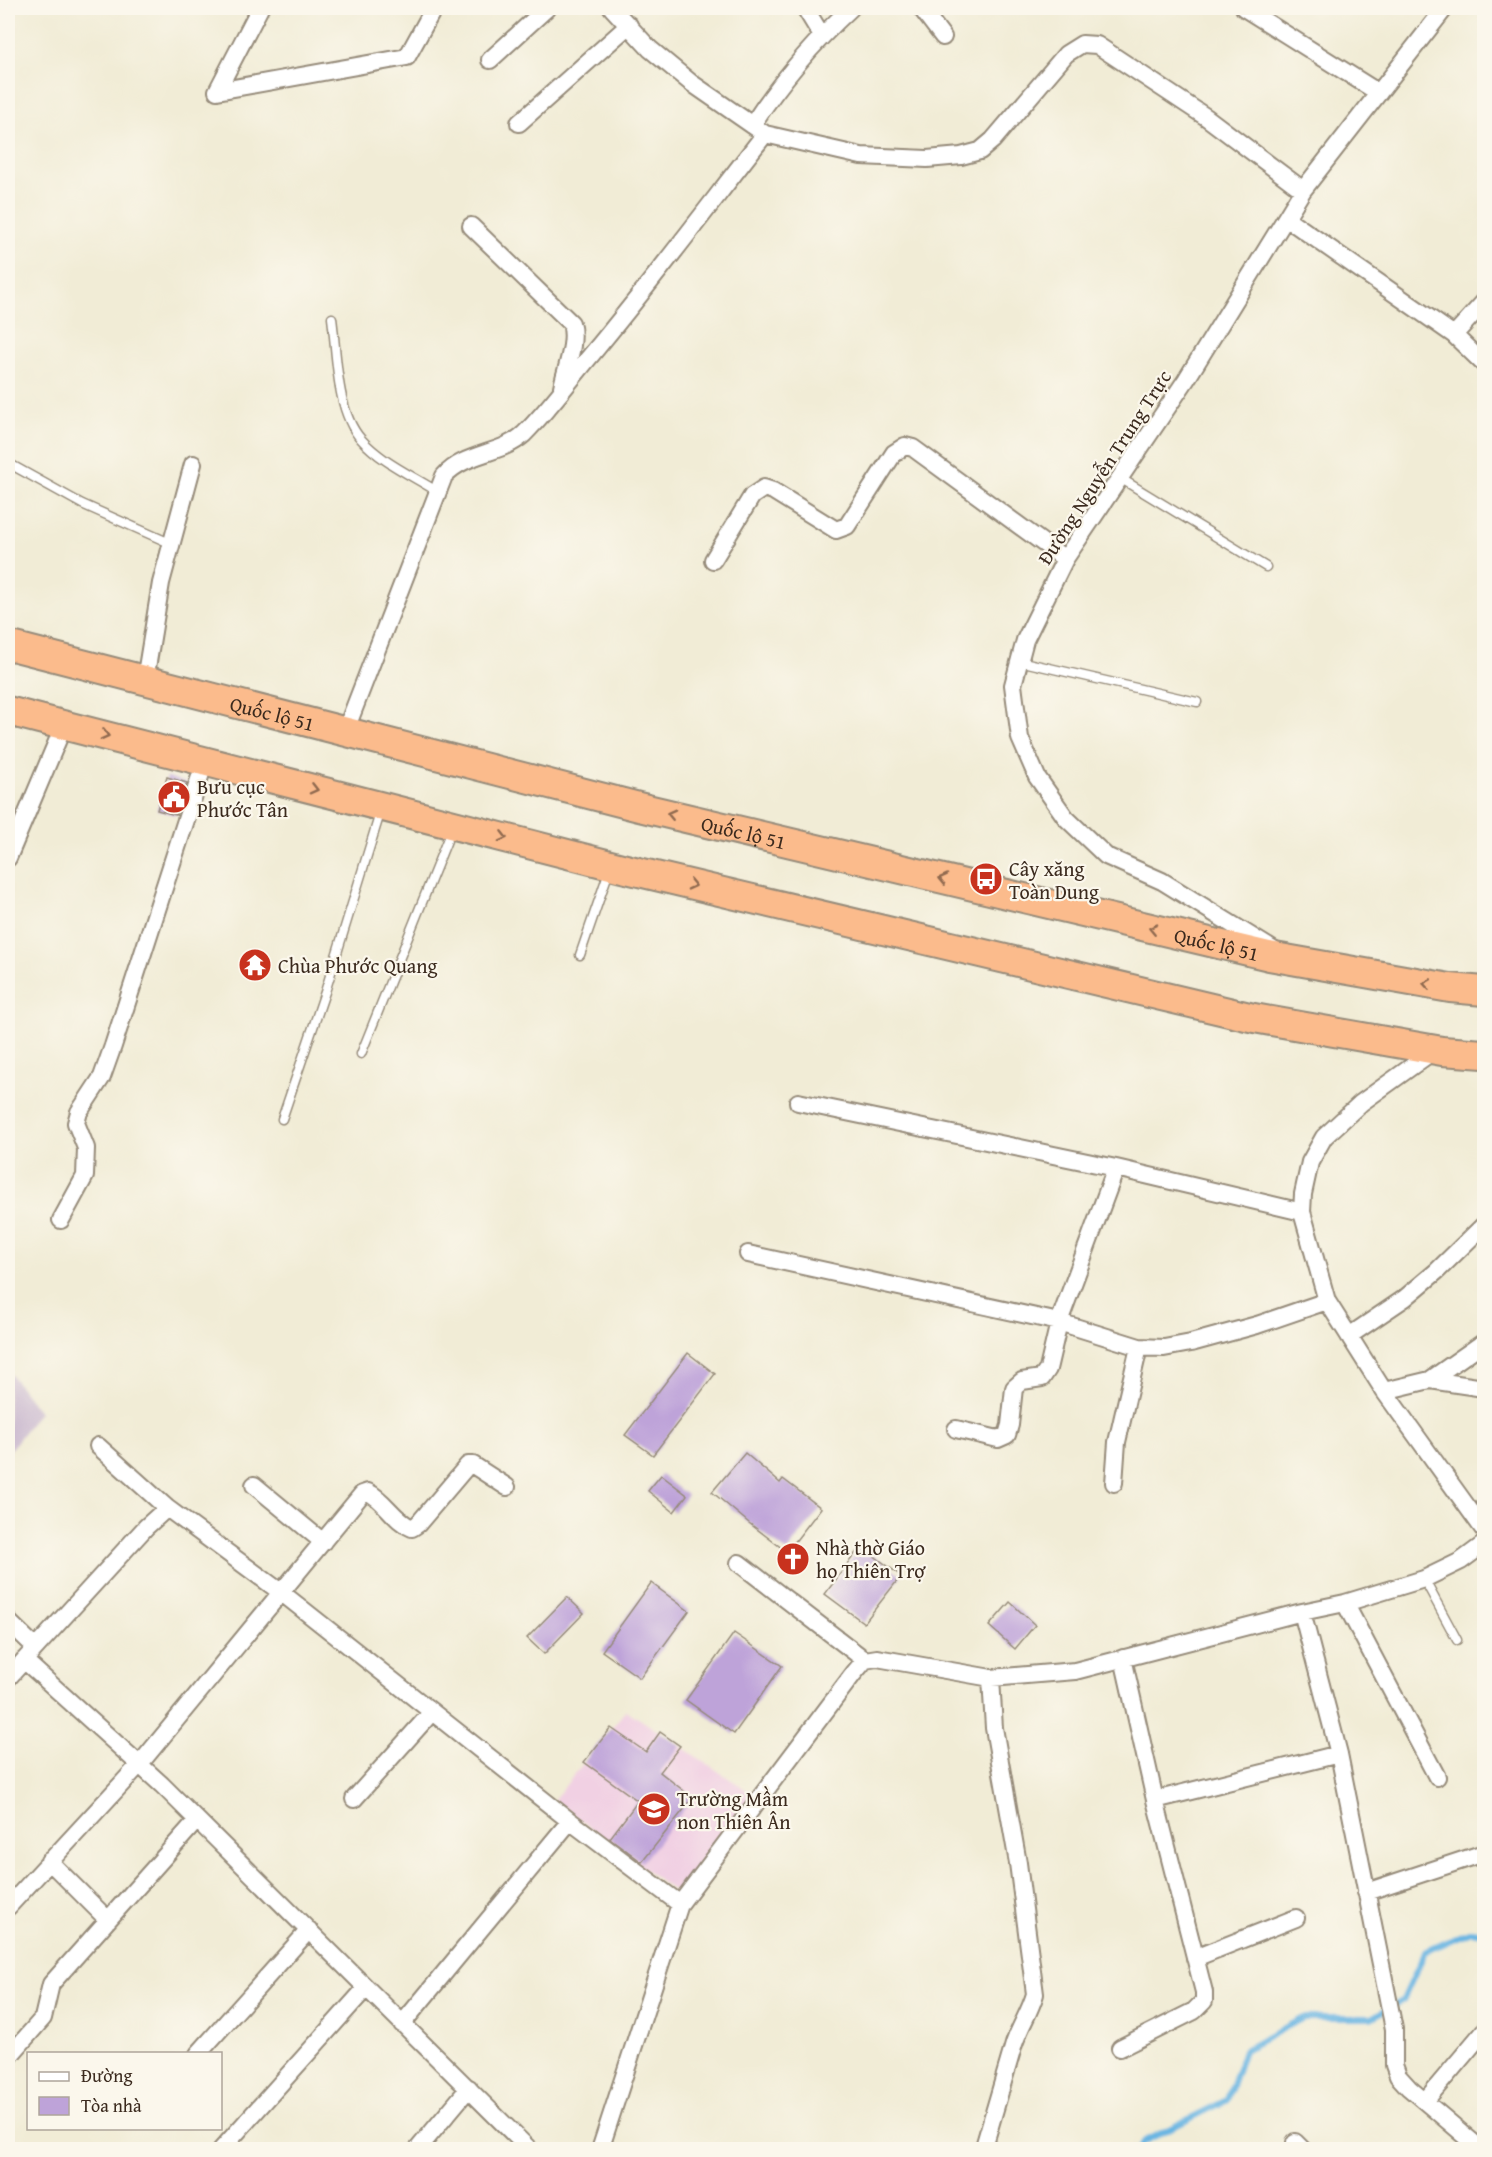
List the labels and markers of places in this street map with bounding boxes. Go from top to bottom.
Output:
place label: Bưu cục Phước Tân [197,772,288,824]
public building icon: Bưu cục Phước Tân [156,779,192,815]
place label: Cây xăng Toàn Dung [1009,854,1099,906]
bus stop icon: Cây xăng Toàn Dung [968,861,1004,897]
temple icon: Chùa Phước Quang [237,947,273,983]
place label: Chùa Phước Quang [278,951,437,980]
place label: Nhà thờ Giáo họ Thiên Trợ [816,1533,926,1585]
church icon: Nhà thờ Giáo họ Thiên Trợ [775,1541,811,1577]
place label: Trường Mầm non Thiên Ân [677,1784,791,1836]
school or university icon: Trường Mầm non Thiên Ân [636,1791,672,1827]

